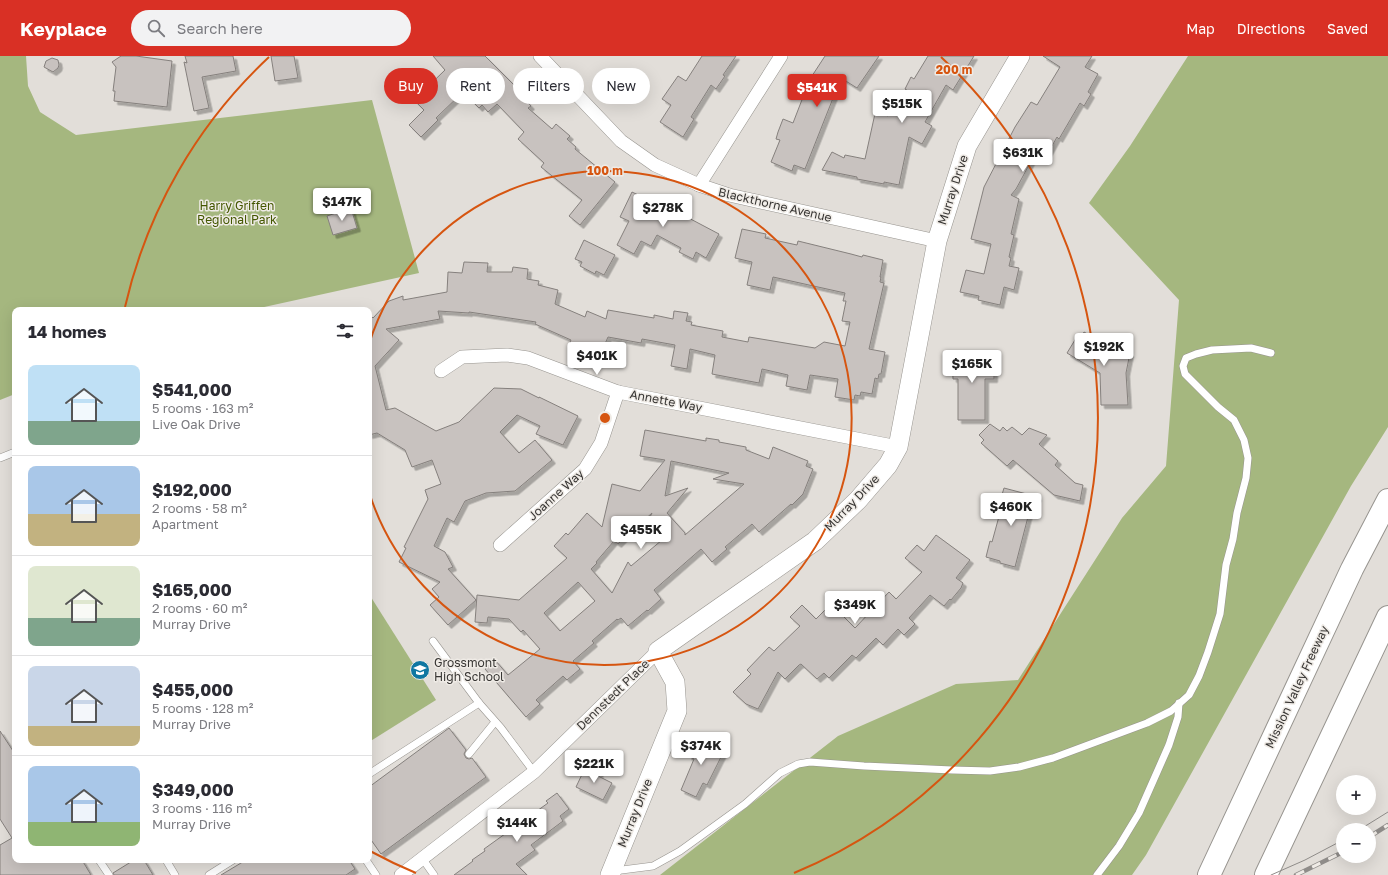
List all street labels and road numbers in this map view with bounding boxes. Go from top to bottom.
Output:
street label: Murray Drive [934,153,971,227]
street label: Blackthorne Avenue [717,184,833,225]
street label: Annette Way [629,386,704,415]
street label: Joanne Way [525,466,587,524]
street label: Murray Drive [821,471,882,534]
street label: Mission Valley Freeway [1262,623,1332,750]
street label: Dennstedt Place [573,656,652,733]
street label: Murray Drive [614,776,655,849]

